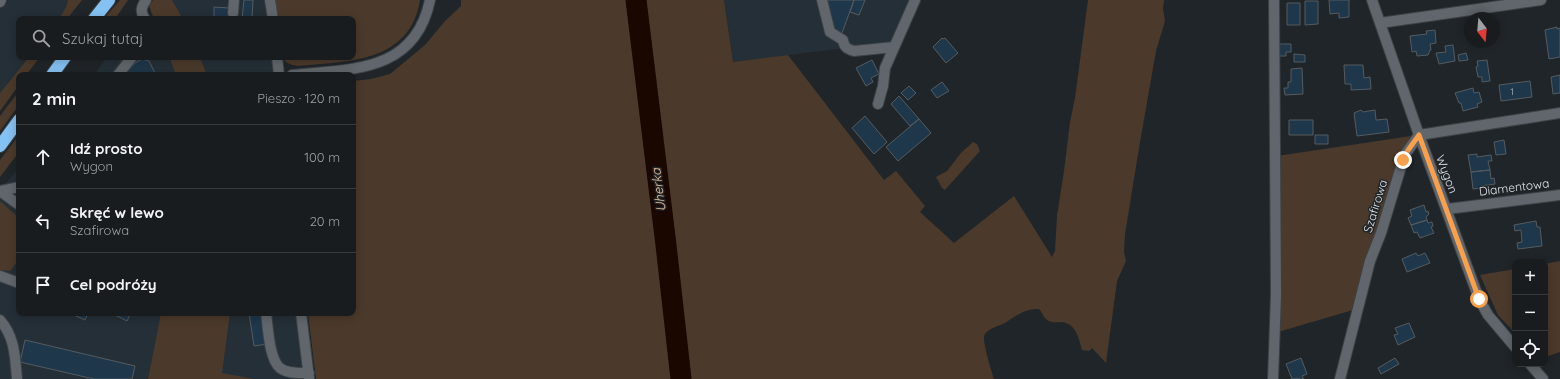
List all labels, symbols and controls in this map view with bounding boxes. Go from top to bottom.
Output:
north arrow [1464,12,1500,48]
search box [16,16,356,60]
icon: search [30,27,52,49]
text: Szukaj tutaj [62,29,143,48]
house number: 1 [1510,85,1514,98]
text: 2 min [32,88,76,109]
text: Pieszo · 120 m [257,90,340,106]
text: Idź prosto [70,139,143,158]
icon: ahead [32,146,54,168]
text: 100 m [304,149,340,165]
route end [1394,151,1412,169]
street label: Wygon [1433,153,1461,195]
text: Wygon [70,158,113,174]
water label: Uherka [647,166,669,213]
street label: Diamentowa [1478,175,1550,199]
street label: Szafirowa [1360,178,1390,234]
text: Skręć w lewo [70,203,164,222]
icon: left [32,210,54,232]
text: 20 m [310,213,340,229]
text: Szafirowa [70,222,129,238]
map controls [1512,259,1548,367]
button: + [1512,259,1548,295]
icon: arrive [32,274,54,296]
text: Cel podróży [70,275,157,294]
route start [1470,290,1488,308]
button: − [1512,295,1548,331]
button: locate [1512,331,1548,367]

